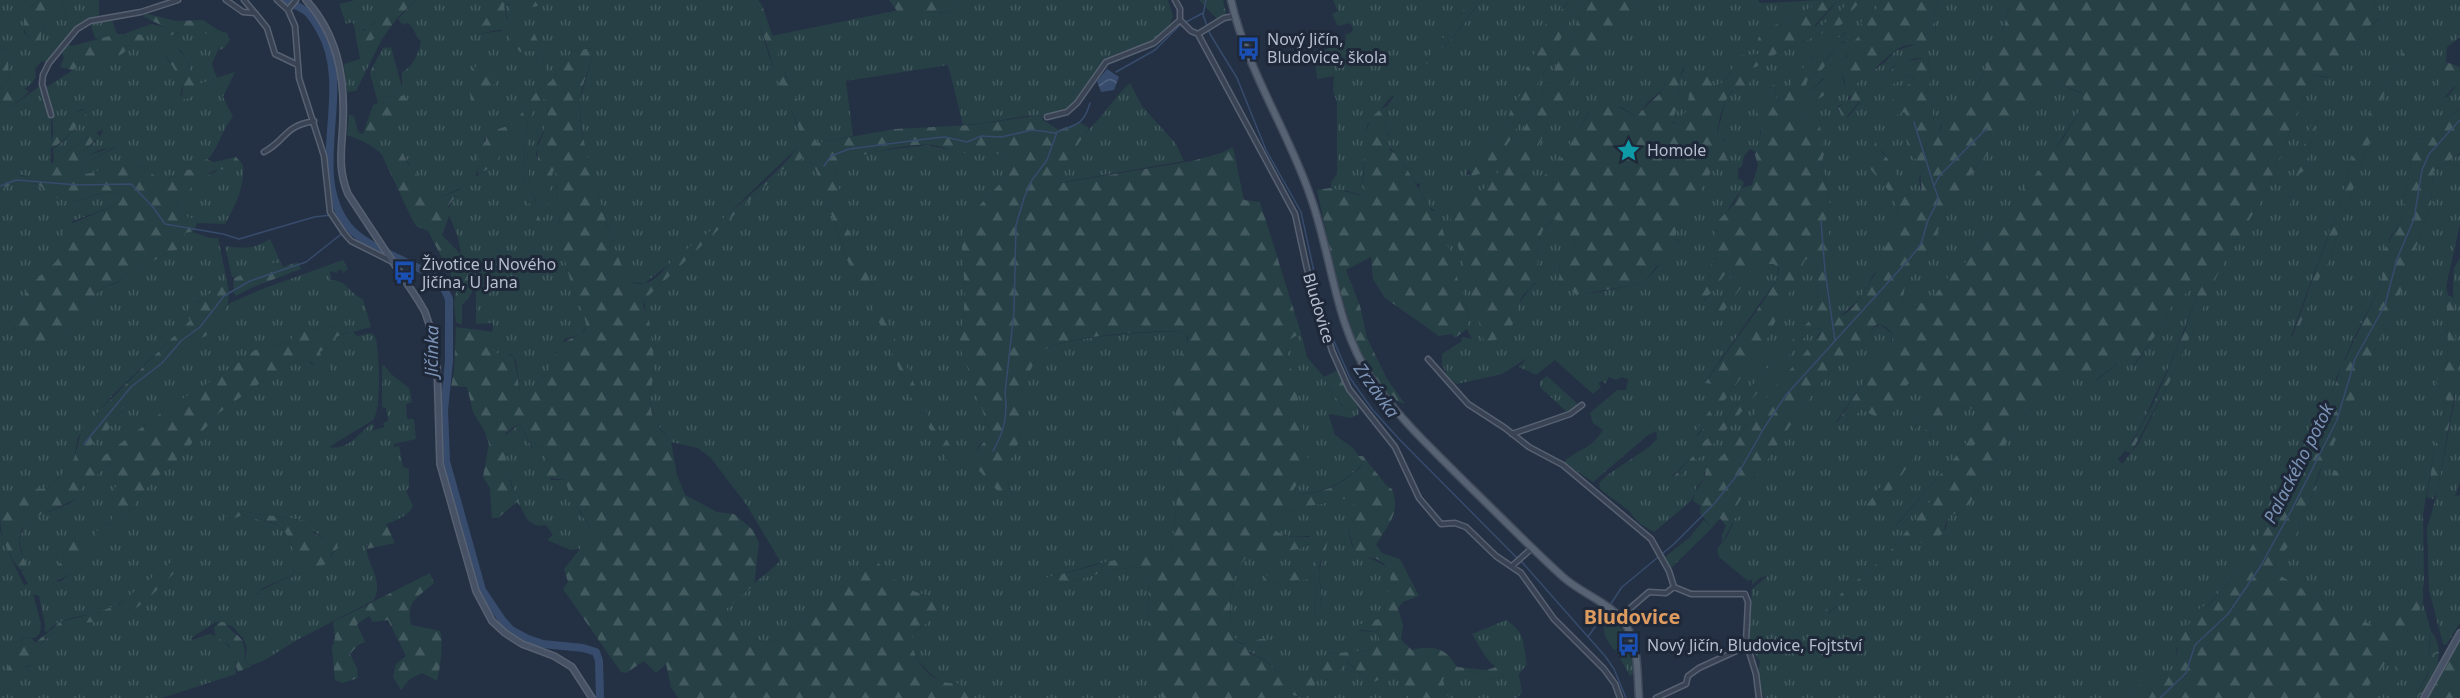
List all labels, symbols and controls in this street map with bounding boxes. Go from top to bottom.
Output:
place label: Nový Jičín, Bludovice, škola [1267,28,1387,68]
bus stop icon: Nový Jičín, Bludovice, škola [1236,35,1262,61]
place icon: Homole [1616,137,1642,163]
place label: Homole [1647,139,1706,161]
place label: Životice u Nového Jičína, U Jana [420,253,556,293]
bus stop icon: Životice u Nového Jičína, U Jana [391,260,417,286]
street label: Bludovice [1298,270,1340,346]
water label: Jičínka [418,325,443,380]
water label: Zrzávka [1348,357,1405,422]
water label: Palackého potok [2257,398,2339,527]
district label: Bludovice [1584,603,1680,630]
bus stop icon: Nový Jičín, Bludovice, Fojtství [1616,632,1642,658]
place label: Nový Jičín, Bludovice, Fojtství [1647,634,1863,656]

